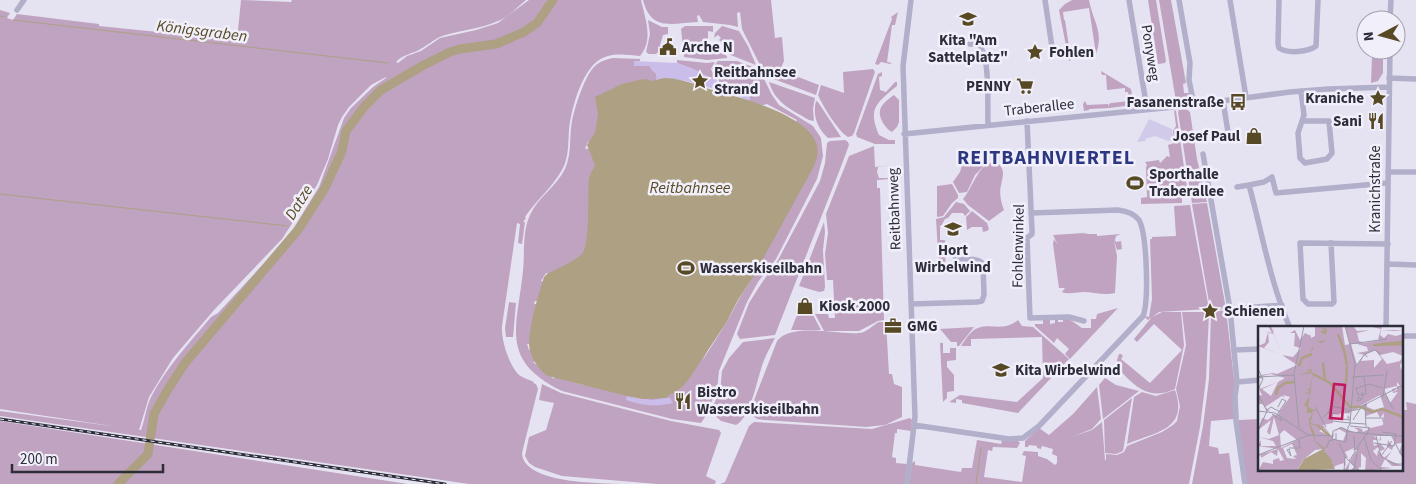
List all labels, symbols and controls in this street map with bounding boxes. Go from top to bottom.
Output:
school or university icon: Kita "Am Sattelplatz" [958,9,978,29]
north arrow [1356,10,1406,60]
water label: Königsgraben [155,15,248,47]
street label: Ponyweg [1136,23,1165,83]
place label: Kita "Am Sattelplatz" [928,30,1008,68]
text: N [1359,31,1379,42]
public building icon: Arche N [658,37,678,57]
place label: Arche N [681,37,733,58]
place icon: Fohlen [1025,42,1045,62]
place label: Fohlen [1049,42,1094,63]
place label: Reitbahnsee Strand [714,62,797,100]
place icon: Reitbahnsee Strand [690,71,710,91]
place label: PENNY [966,76,1011,97]
supermarket icon: PENNY [1015,76,1035,96]
place label: Kraniche [1305,88,1364,109]
place icon: Kraniche [1368,88,1388,108]
place label: Fasanenstraße [1127,92,1224,113]
bus stop icon: Fasanenstraße [1228,92,1248,112]
street label: Traberallee [1003,93,1075,122]
place label: Sani [1333,111,1362,132]
restaurant icon: Sani [1366,111,1386,131]
place label: Josef Paul [1173,126,1241,147]
shop icon: Josef Paul [1244,126,1264,146]
district label: REITBAHNVIERTEL [957,144,1135,172]
street label: Kranichstraße [1365,145,1386,233]
place label: Sporthalle Traberallee [1149,164,1224,202]
street label: Reitbahnweg [883,167,906,250]
sports icon: Sporthalle Traberallee [1125,173,1145,193]
water label: Reitbahnsee [649,177,731,199]
water label: Datze [280,181,318,224]
street label: Fohlenwinkel [1007,204,1030,288]
school or university icon: Hort Wirbelwind [943,219,963,239]
place label: Hort Wirbelwind [915,240,991,278]
sports icon: Wasserskiseilbahn [676,258,696,278]
place label: Wasserskiseilbahn [700,258,822,279]
shop icon: Kiosk 2000 [795,296,815,316]
place label: Kiosk 2000 [819,296,890,317]
place icon: Schienen [1200,301,1220,321]
place label: Schienen [1224,301,1285,322]
office icon: GMG [883,316,903,336]
place label: GMG [907,316,938,337]
inset map [1258,326,1404,472]
school or university icon: Kita Wirbelwind [991,360,1011,380]
place label: Kita Wirbelwind [1015,360,1121,381]
place label: Bistro Wasserskiseilbahn [697,382,819,420]
restaurant icon: Bistro Wasserskiseilbahn [673,391,693,411]
scale bar [12,442,164,474]
text: 200 m [20,449,58,470]

